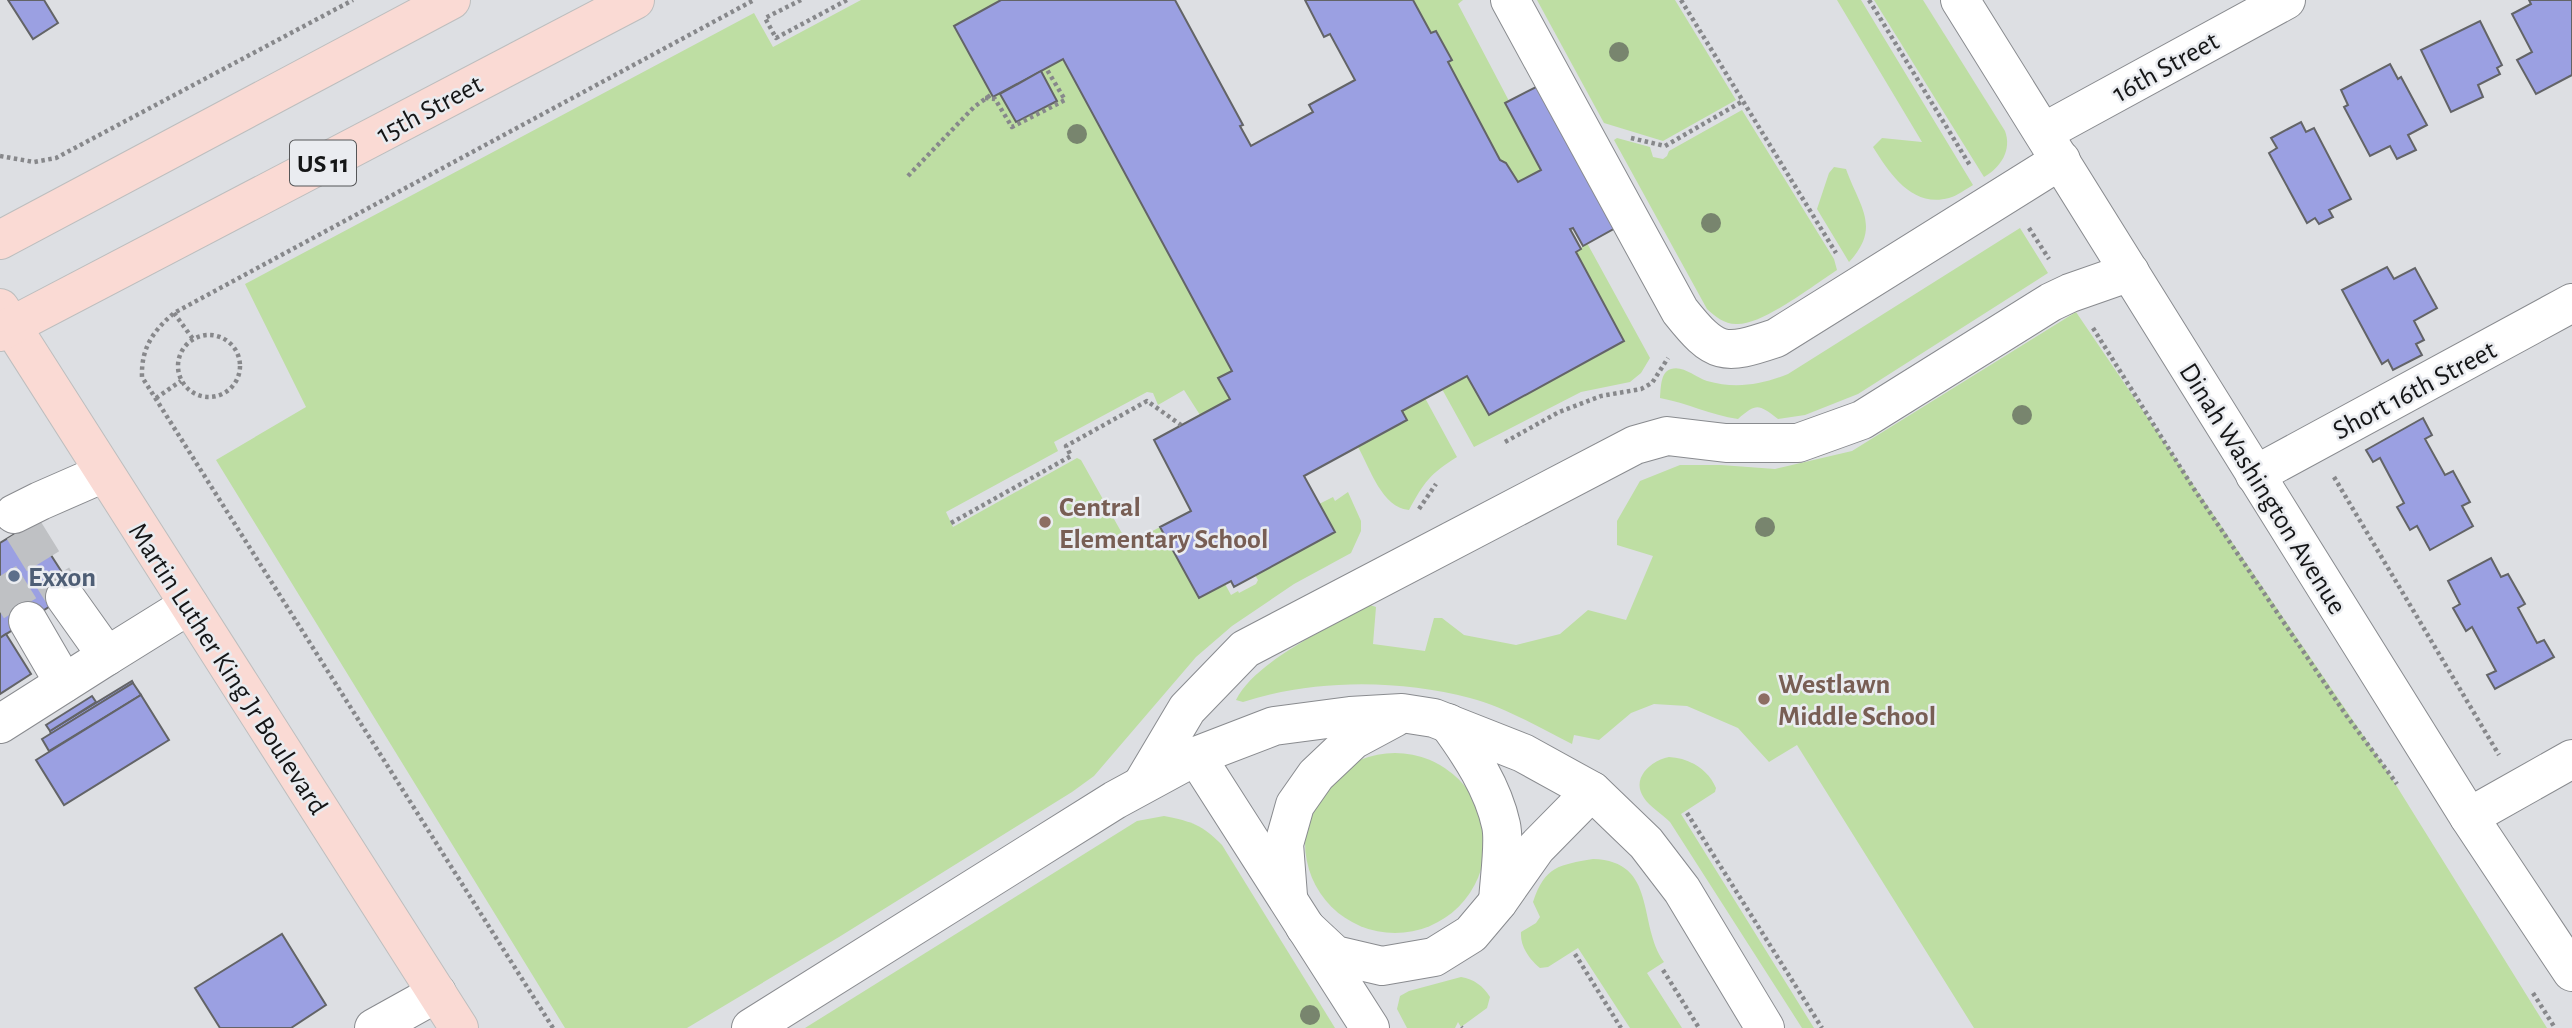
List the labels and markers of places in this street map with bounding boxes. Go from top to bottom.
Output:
place label: Central Elementary School [1059,494,1268,554]
marker: Central Elementary School [1037,514,1053,530]
place label: Exxon [28,564,96,592]
marker: Exxon [6,568,22,584]
place label: Westlawn Middle School [1778,671,1936,731]
marker: Westlawn Middle School [1756,691,1772,707]

